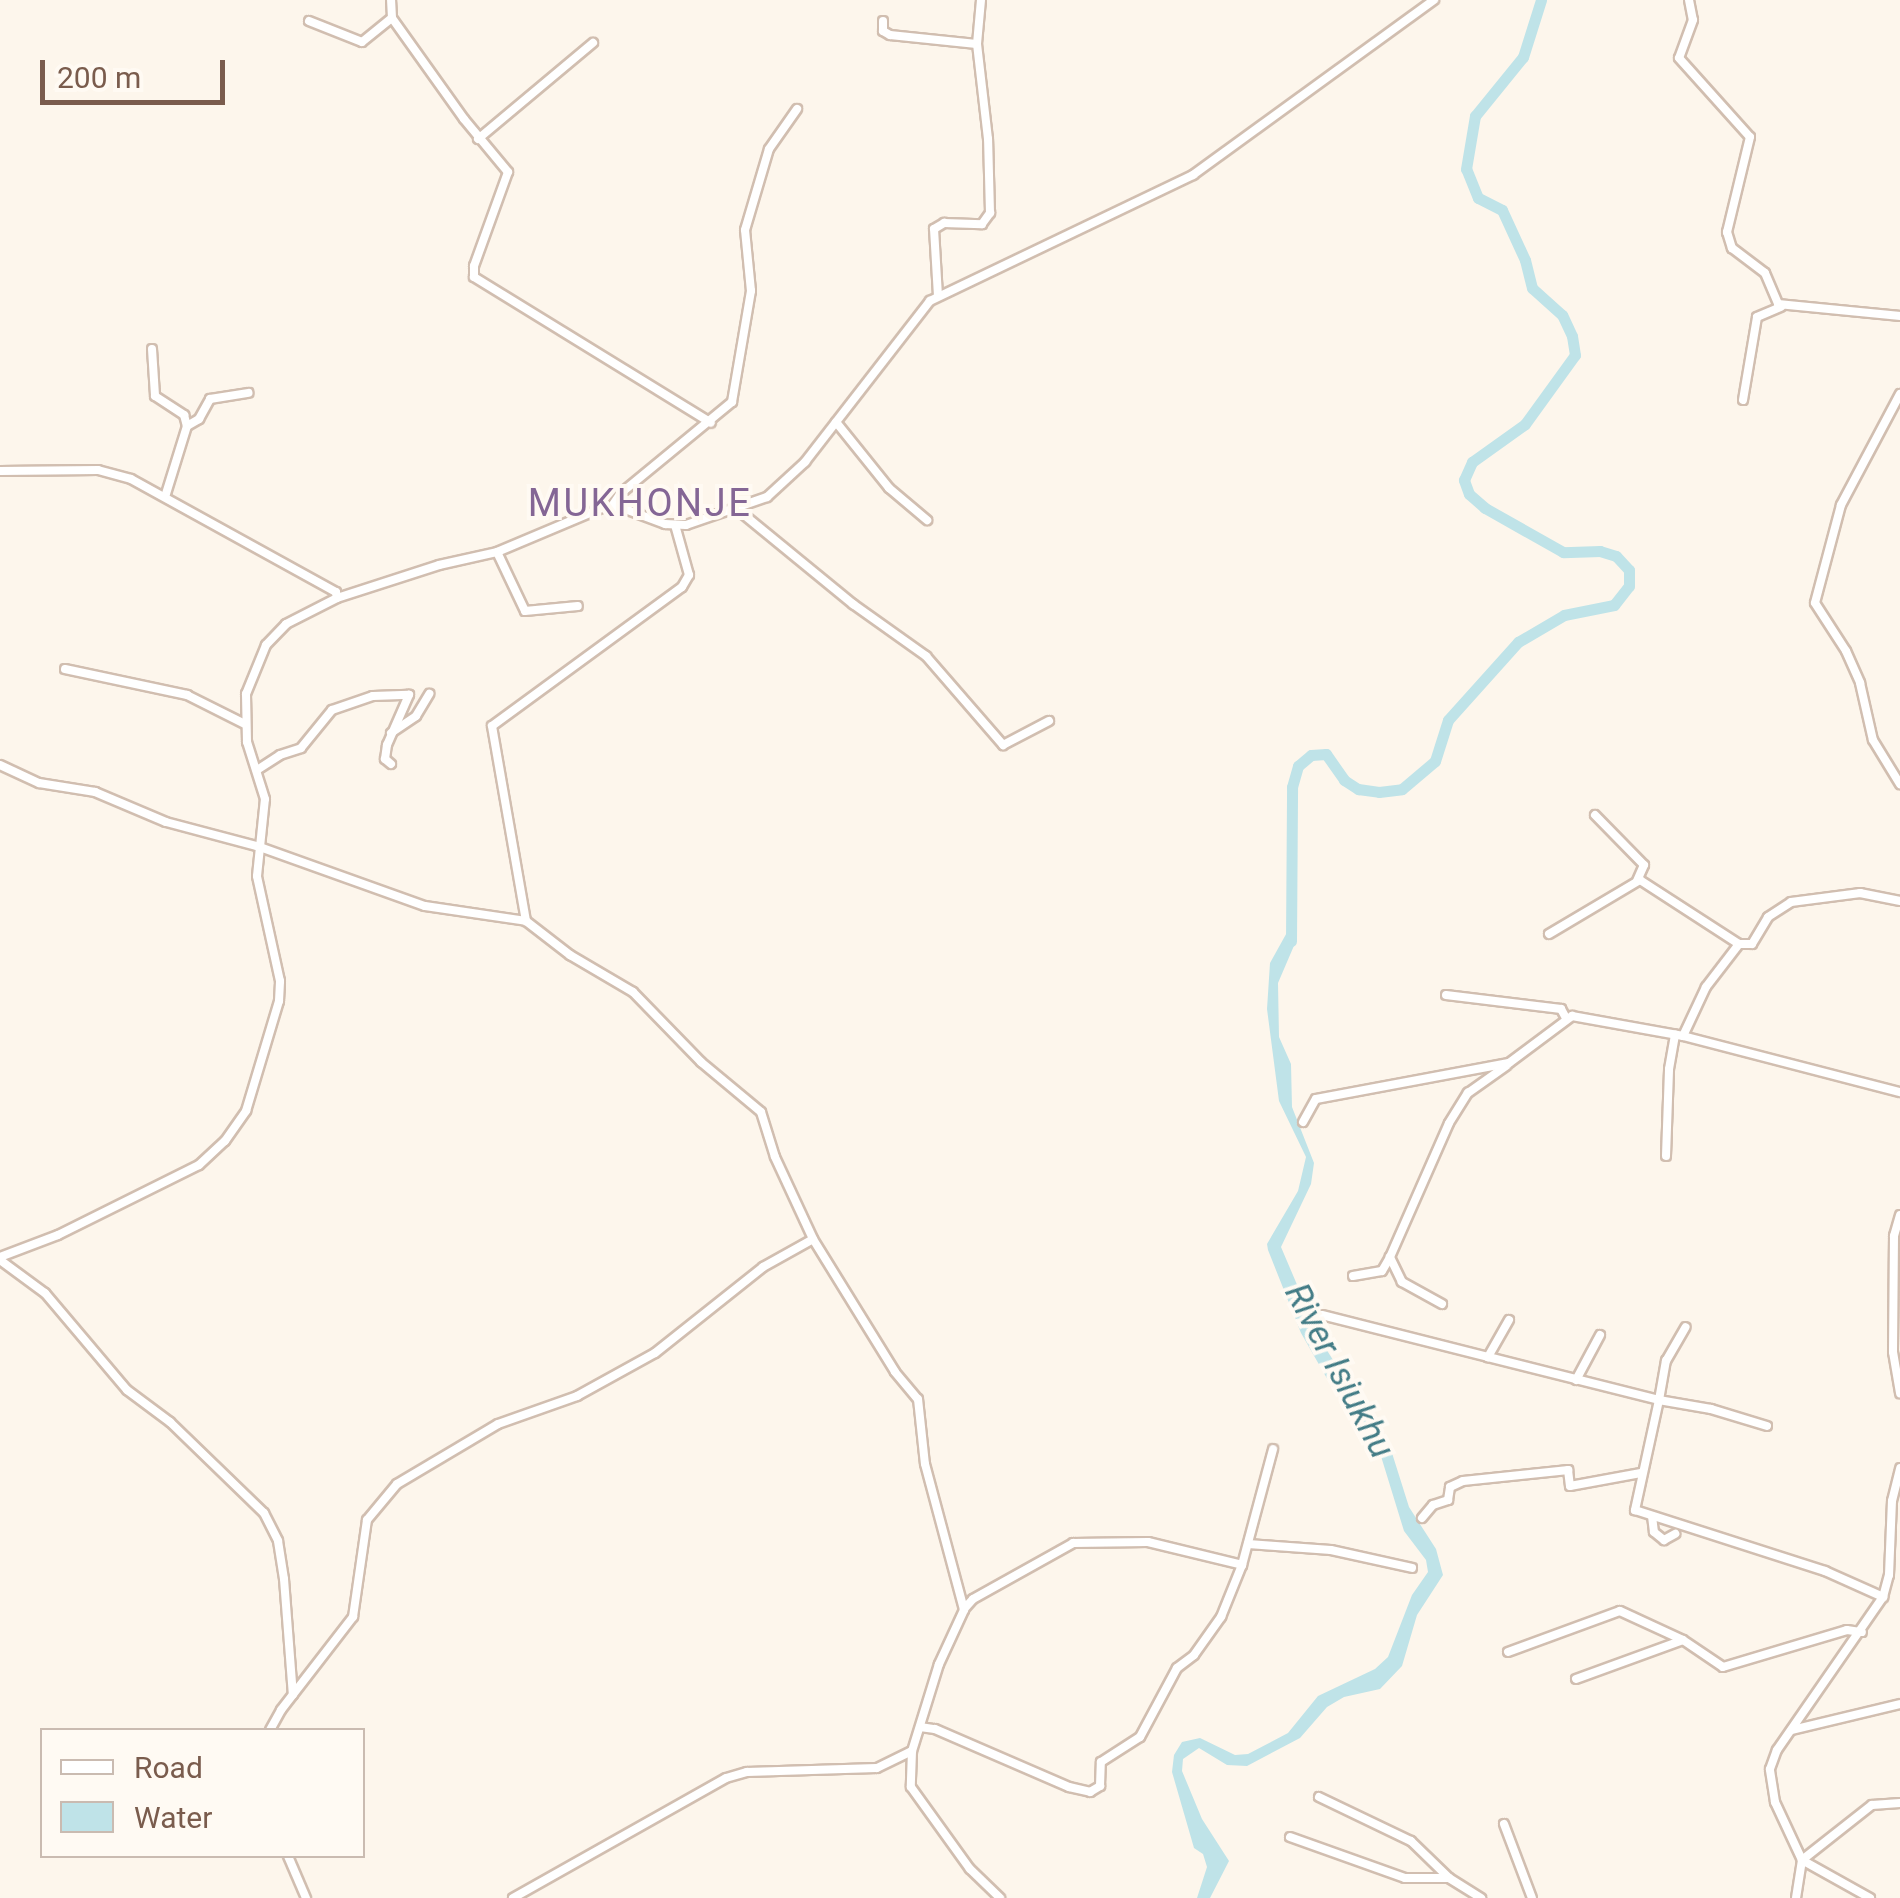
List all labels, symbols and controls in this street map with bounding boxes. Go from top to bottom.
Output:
scale bar [45,40,230,102]
text: 200 m [57,60,141,95]
district label: MUKHONJE [528,481,752,527]
water label: River Isiukhu [1275,1276,1403,1466]
legend [40,1728,365,1858]
text: Road [134,1750,203,1785]
text: Water [134,1800,212,1835]

